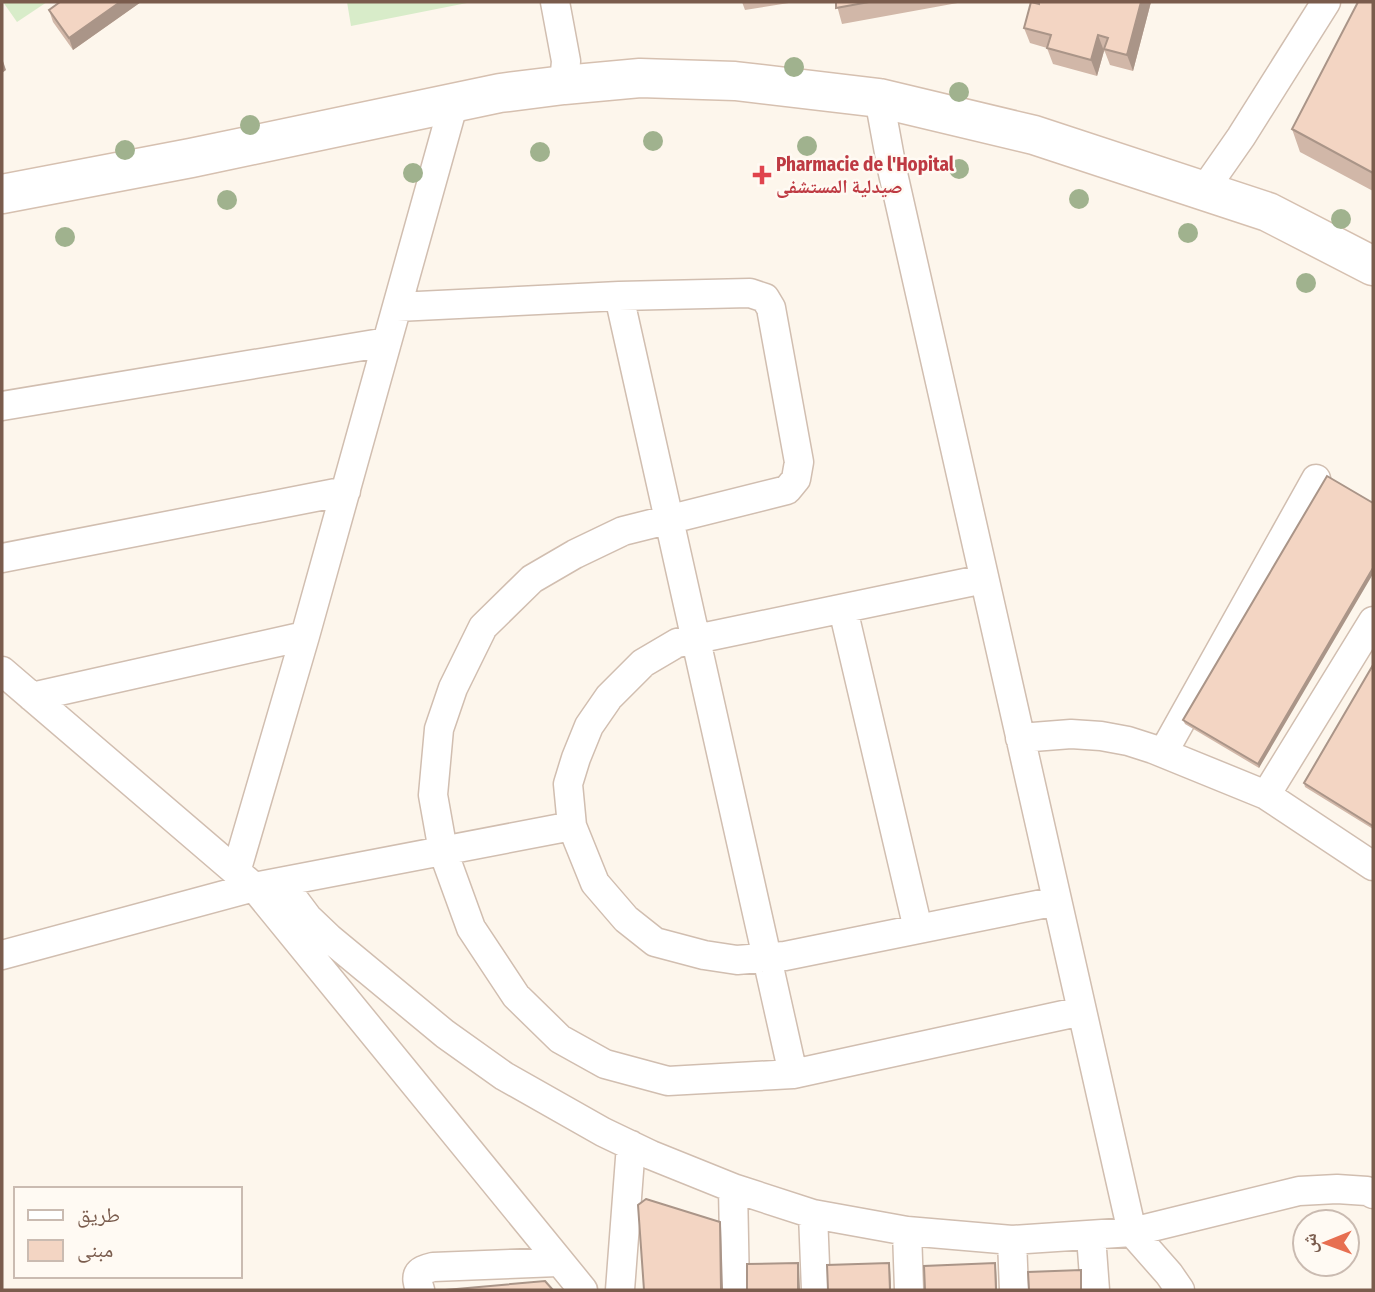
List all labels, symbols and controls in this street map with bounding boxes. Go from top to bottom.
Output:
place label: Pharmacie de l'Hopital صيدلية المستشفى [776,153,955,198]
marker: Pharmacie de l'Hopital صيدلية المستشفى [754,167,770,183]
legend [14,1187,242,1278]
text: طريق [77,1202,120,1228]
north arrow [1291,1208,1361,1278]
text: ش [1298,1233,1321,1254]
text: مبنى [77,1237,113,1263]

